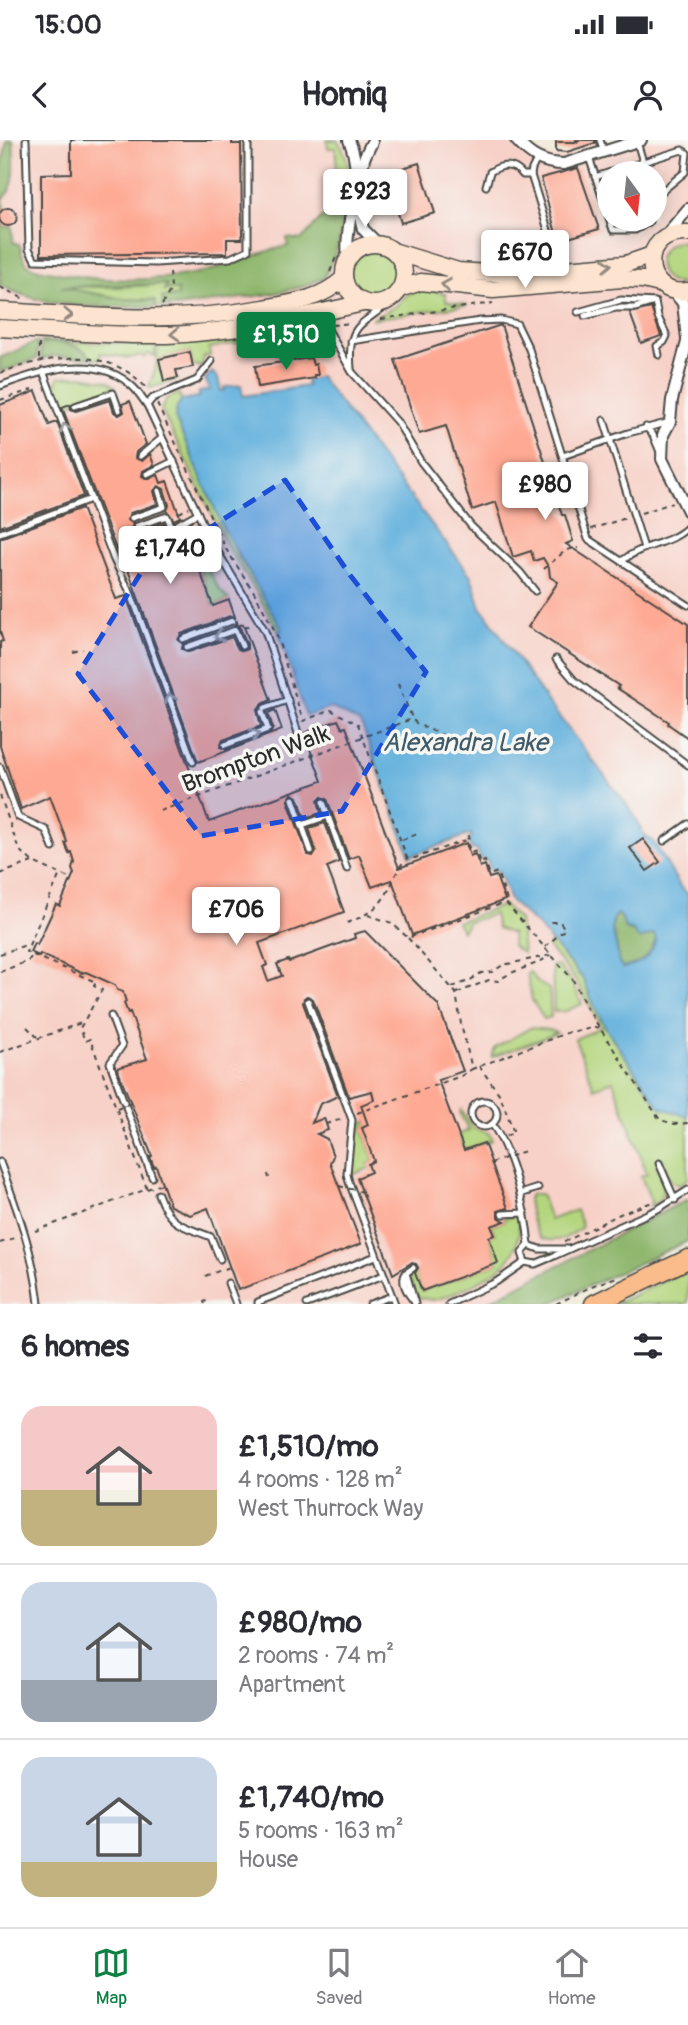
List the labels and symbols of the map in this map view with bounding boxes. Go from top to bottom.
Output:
north arrow [597,161,667,231]
pin: £923 [324,169,406,229]
pin: £670 [484,230,566,290]
one-way arrow [602,257,613,272]
one-way arrow [440,278,452,293]
one-way arrow [63,307,74,322]
pin: £1,510 [229,313,343,372]
one-way arrow [170,326,181,341]
one-way arrow [59,423,73,435]
pin: £980 [504,462,586,522]
pin: £1,740 [113,526,227,586]
one-way arrow [213,628,226,642]
one-way arrow [164,692,178,704]
street label: Brompton Walk [178,719,334,799]
water label: Alexandra Lake [382,727,550,759]
one-way arrow [248,728,260,742]
pin: £706 [195,888,277,947]

